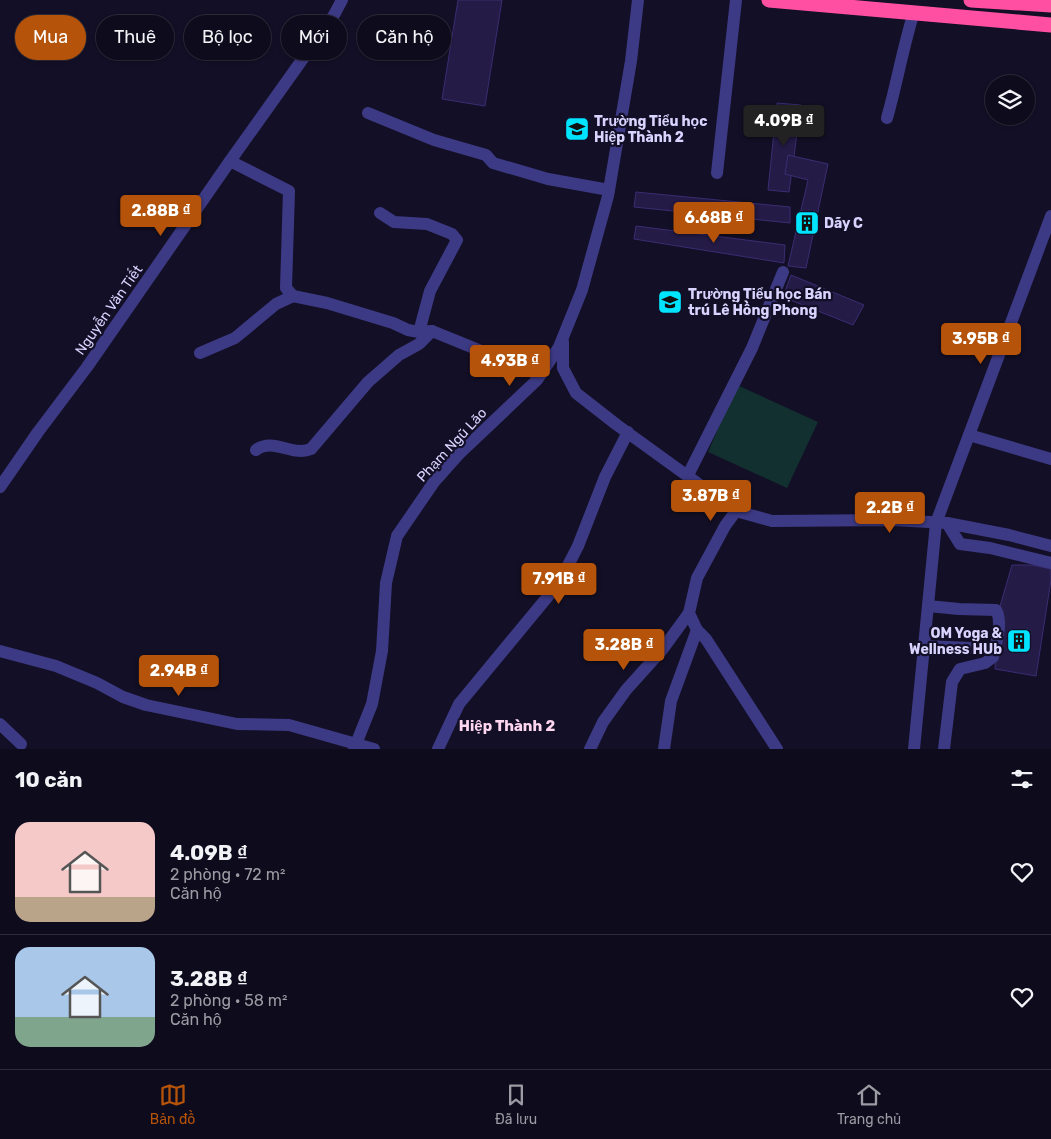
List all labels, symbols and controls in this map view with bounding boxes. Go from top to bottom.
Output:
chip: Mua [15,15,86,60]
chip: Thuê [96,15,174,60]
chip: Bộ lọc [184,15,271,60]
chip: Mới [281,15,347,60]
chip: Căn hộ [357,15,451,60]
map controls [985,75,1035,125]
button: layers [985,75,1035,125]
pin: 4.09B ₫ [738,104,830,147]
text: 4.09B ₫ [754,111,814,130]
place label: Trường Tiểu học Hiệp Thành 2 [594,113,707,146]
school or university icon: Trường Tiểu học Hiệp Thành 2 [564,116,590,142]
pin: 2.88B ₫ [115,194,207,237]
text: 2.88B ₫ [131,201,191,220]
pin: 6.68B ₫ [668,202,760,244]
text: 6.68B ₫ [684,208,744,227]
building icon: Dãy C [794,210,820,236]
place label: Dãy C [824,215,863,232]
street label: Nguyễn Văn Tiết [71,261,147,358]
place label: Trường Tiểu học Bán trú Lê Hồng Phong [688,286,832,319]
school or university icon: Trường Tiểu học Bán trú Lê Hồng Phong [657,289,683,315]
pin: 3.95B ₫ [935,322,1027,365]
text: 3.95B ₫ [952,329,1010,348]
pin: 4.93B ₫ [464,344,556,387]
text: 4.93B ₫ [481,351,539,370]
street label: Phạm Ngũ Lão [413,405,491,485]
pin: 3.87B ₫ [665,480,757,522]
text: 3.87B ₫ [682,486,740,505]
pin: 2.2B ₫ [849,492,931,534]
text: 2.2B ₫ [866,498,914,517]
pin: 7.91B ₫ [513,562,605,605]
text: 7.91B ₫ [532,569,586,588]
place label: OM Yoga & Wellness HUb [909,625,1003,658]
pin: 3.28B ₫ [578,628,670,671]
building icon: OM Yoga & Wellness HUb [1006,628,1032,654]
text: 3.28B ₫ [594,635,654,654]
pin: 2.94B ₫ [133,654,225,697]
text: 2.94B ₫ [150,661,208,680]
district label: Hiệp Thành 2 [459,717,555,735]
icon: filters [1008,765,1036,793]
text: 10 căn [15,767,82,792]
text: 4.09B ₫ [170,840,248,865]
icon: home [55,842,115,902]
icon: heart [1008,858,1036,886]
text: 2 phòng · 72 m² [170,865,285,884]
text: Căn hộ [170,884,222,903]
text: 3.28B ₫ [170,966,248,991]
icon: home [55,967,115,1027]
icon: heart [1008,983,1036,1011]
text: 2 phòng · 58 m² [170,991,287,1010]
text: Căn hộ [170,1010,222,1029]
tab: Bản đồ [150,1081,195,1128]
tab: Đã lưu [495,1081,537,1128]
tab: Trang chủ [837,1081,901,1128]

